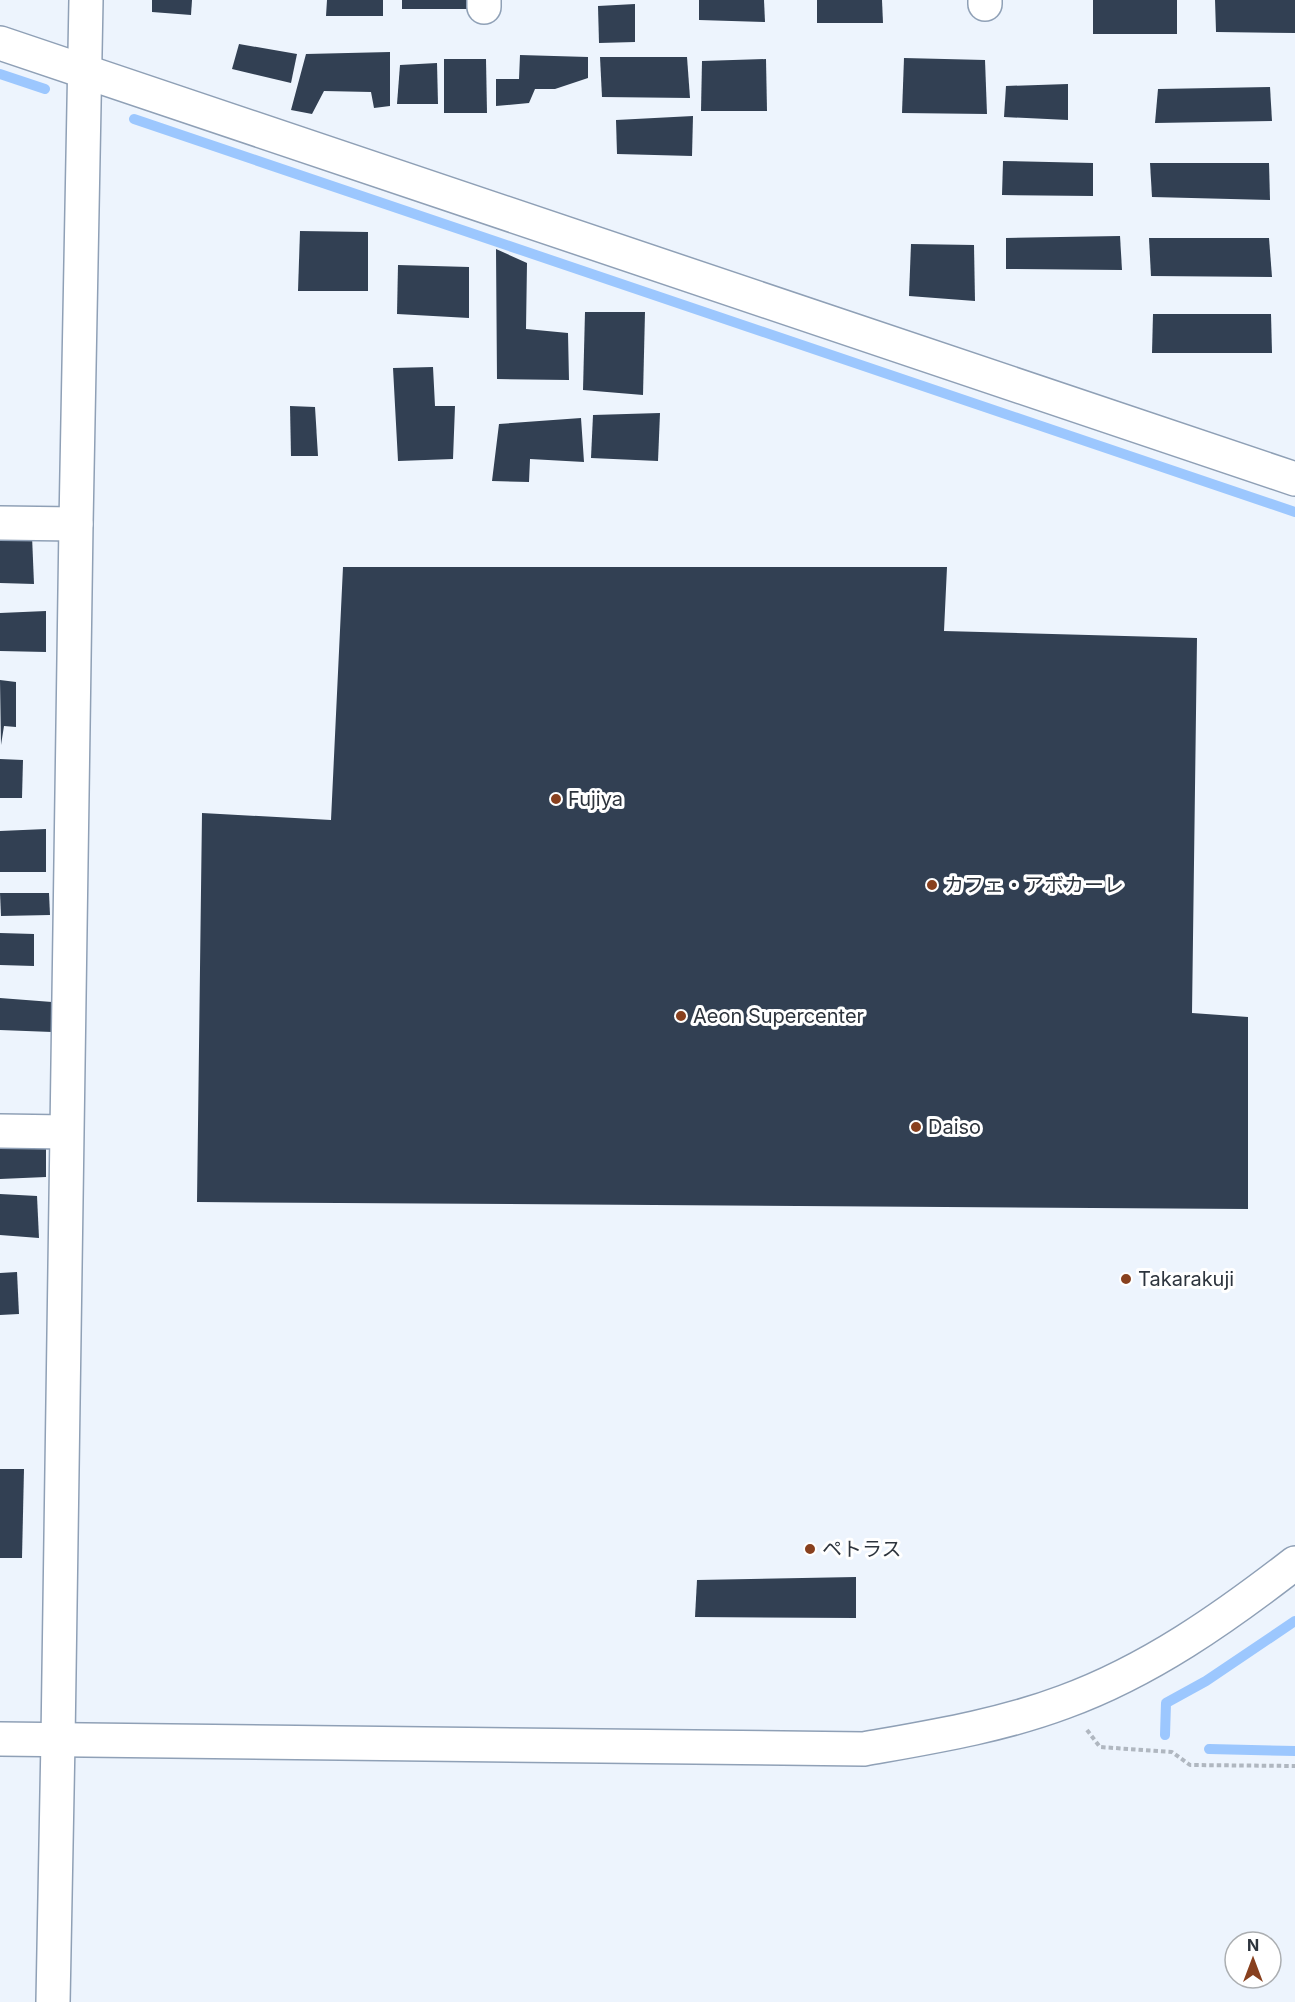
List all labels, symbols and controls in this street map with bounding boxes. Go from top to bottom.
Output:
place label: Fujiya [568,787,623,811]
marker: Fujiya [549,792,563,806]
place label: カフェ・アボカーレ [944,873,1124,897]
marker: カフェ・アボカーレ [925,878,939,892]
place label: Aeon Supercenter [693,1004,865,1028]
marker: Aeon Supercenter [674,1009,688,1023]
place label: Daiso [928,1115,981,1139]
marker: Daiso [909,1120,923,1134]
place label: Takarakuji [1138,1267,1234,1291]
marker: Takarakuji [1119,1272,1133,1286]
place label: ペトラス [822,1537,902,1561]
marker: ペトラス [803,1542,817,1556]
north arrow [1223,1930,1283,1990]
text: N [1247,1935,1259,1955]

